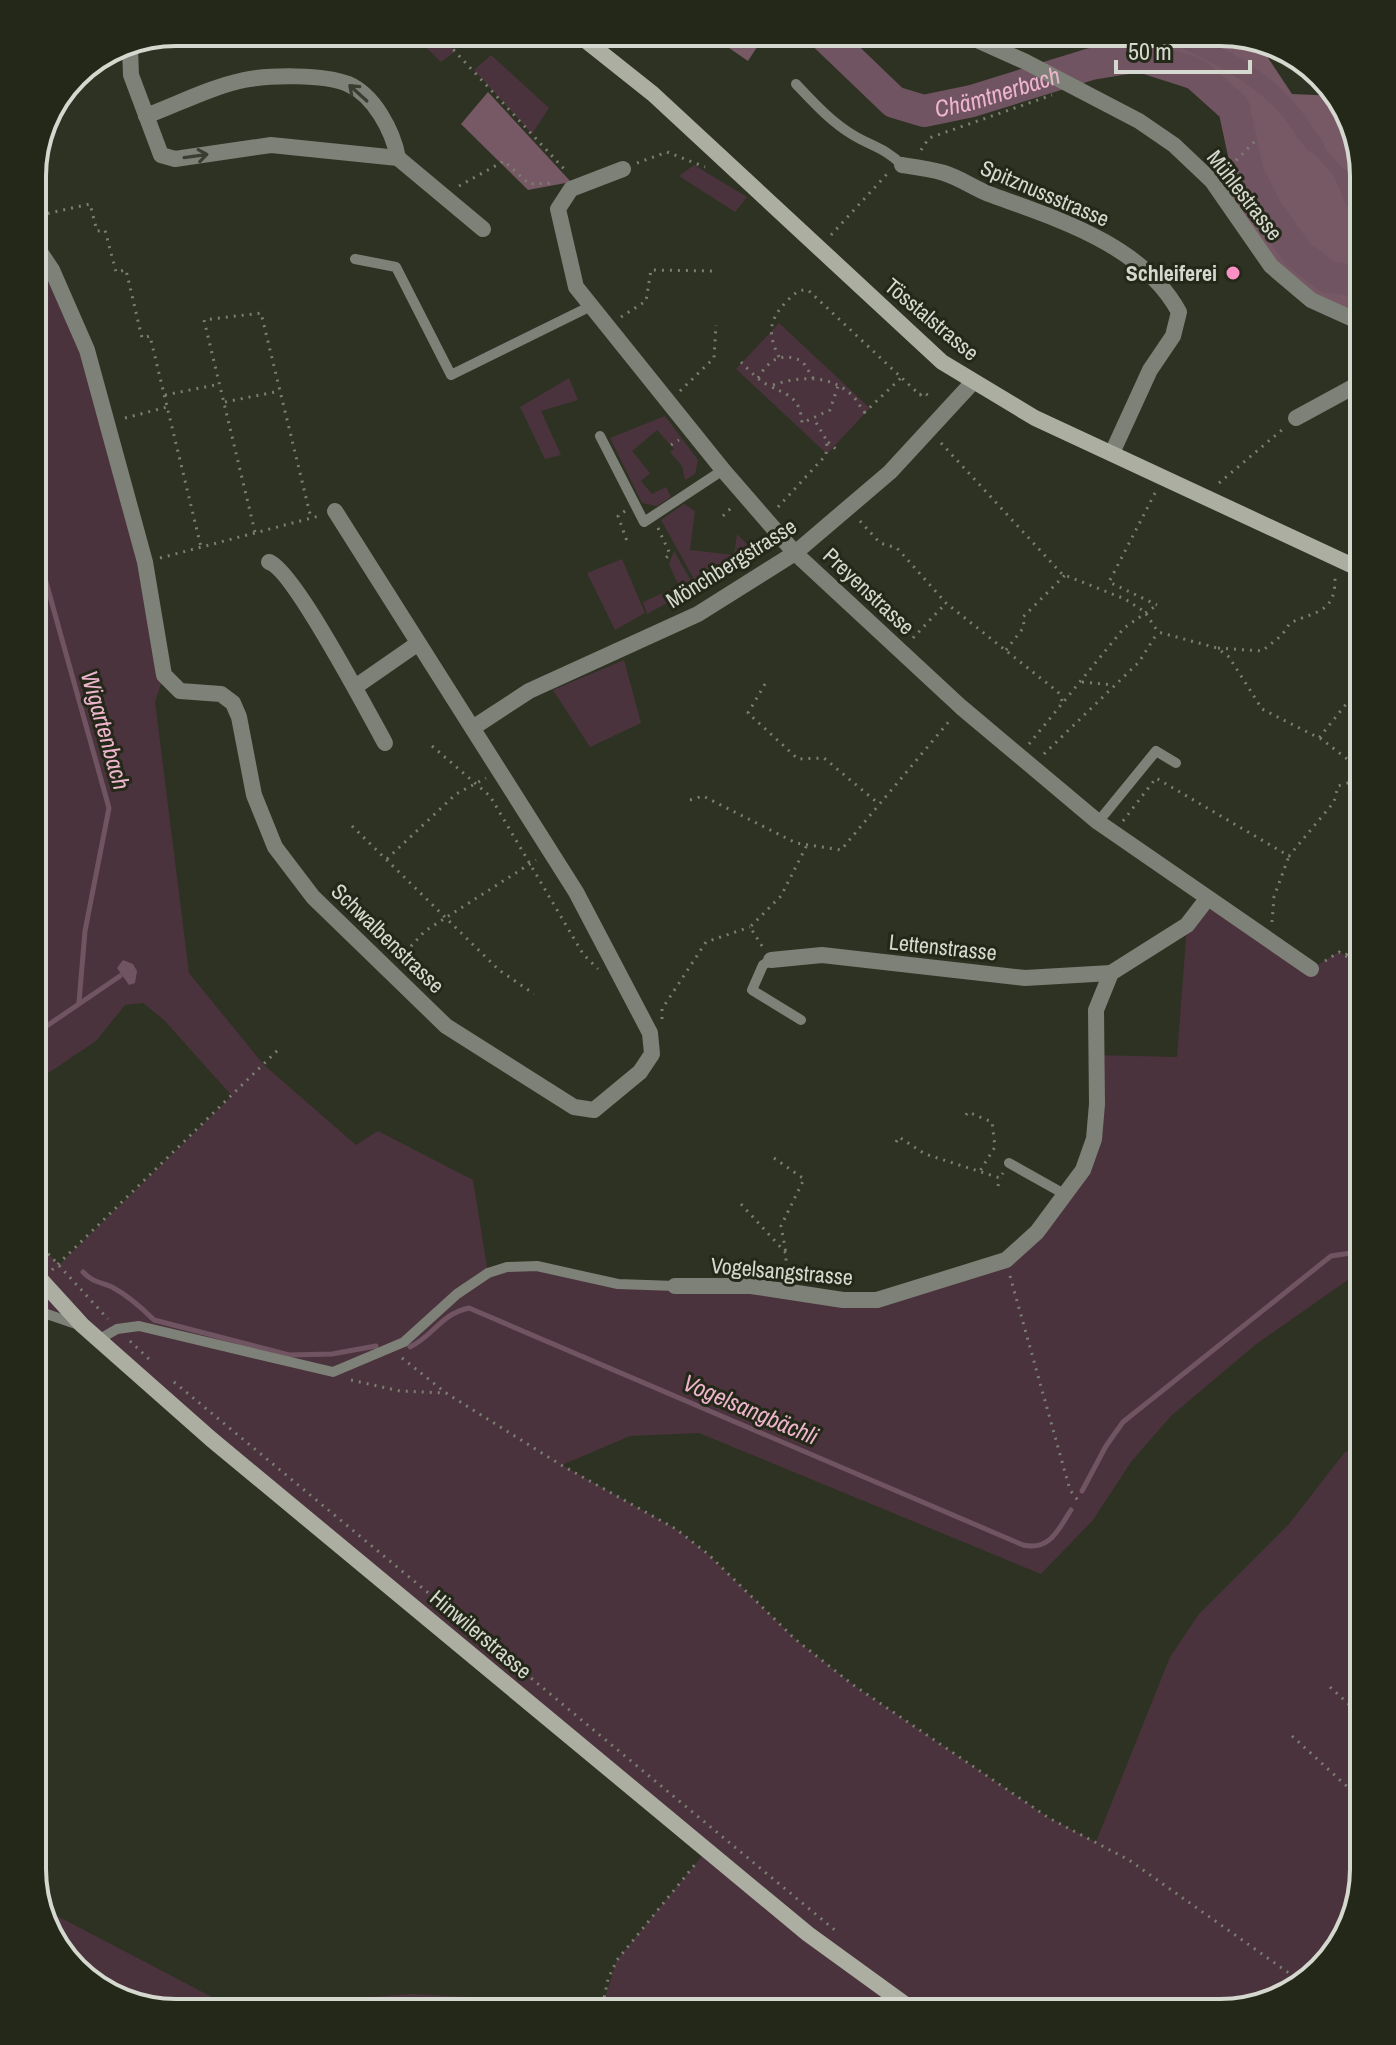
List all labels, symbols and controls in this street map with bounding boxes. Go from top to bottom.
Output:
scale bar [1116,24,1250,74]
text: 50 m [1128,35,1172,67]
water label: Chämtnerbach [931,59,1064,124]
one-way arrow [349,84,369,102]
street label: Mühlestrasse [1200,143,1290,247]
one-way arrow [183,148,208,163]
street label: Spitznussstrasse [976,152,1114,234]
place label: Schleiferei [1126,258,1217,288]
marker: Schleiferei [1224,264,1242,282]
street label: Tösstalstrasse [879,271,985,367]
street label: Mönchbergstrasse [660,511,802,615]
street label: Preyenstrasse [817,541,921,641]
water label: Wigartenbach [74,667,138,793]
street label: Schwalbenstrasse [325,876,451,1000]
street label: Lettenstrasse [888,926,998,968]
street label: Vogelsangstrasse [710,1250,854,1292]
water label: Vogelsangbächli [678,1366,824,1452]
street label: Hinwilerstrasse [424,1583,538,1685]

